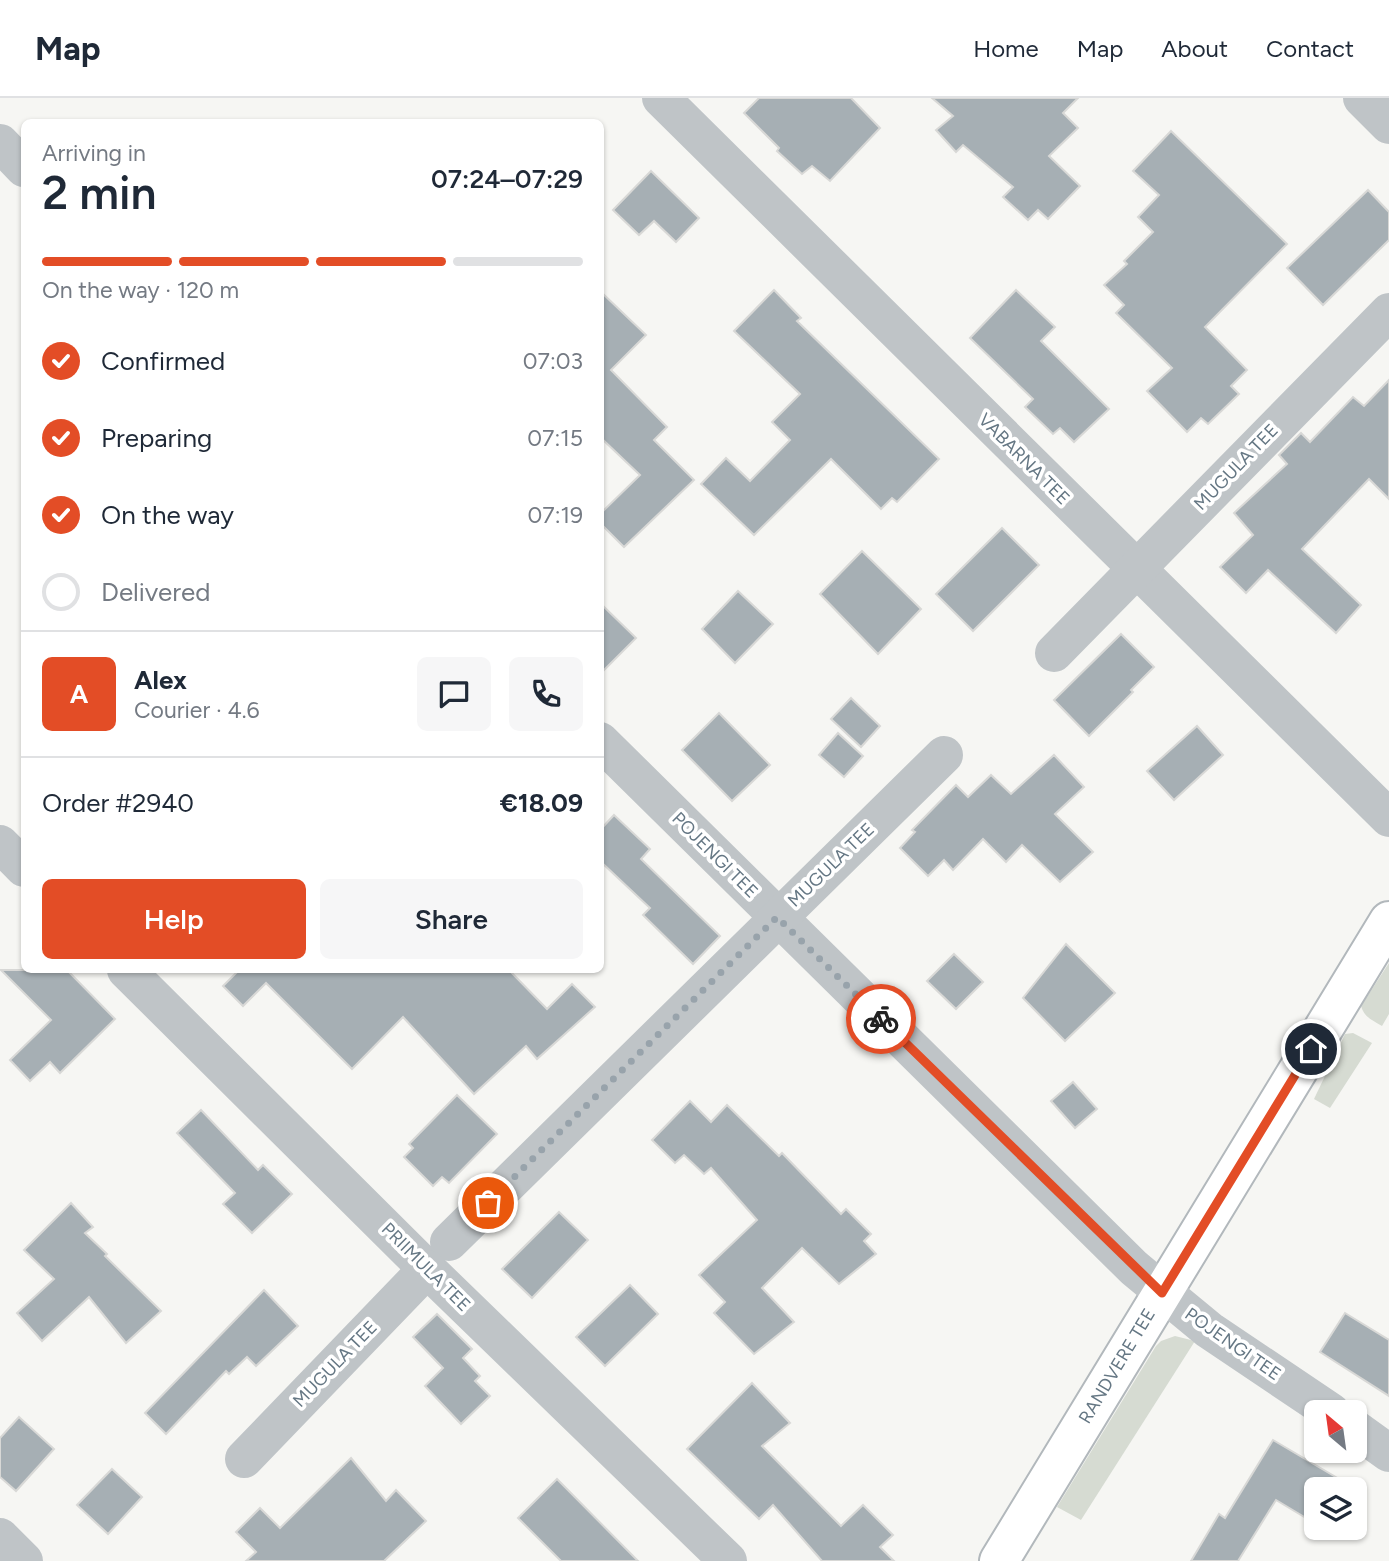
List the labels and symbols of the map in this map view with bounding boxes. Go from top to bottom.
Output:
street label: VABARNA TEE [974,409,1074,509]
street label: MUGULA TEE [1189,419,1283,515]
street label: POJENGI TEE [668,808,762,902]
street label: MUGULA TEE [783,818,879,912]
courier [846,984,916,1054]
pin [1281,1019,1341,1079]
pin [458,1173,518,1233]
street label: PRIIMULA TEE [377,1218,475,1316]
street label: POJENGI TEE [1181,1303,1285,1385]
street label: RANDVERE TEE [1074,1304,1160,1428]
street label: MUGULA TEE [288,1316,382,1412]
north arrow [1304,1400,1367,1463]

